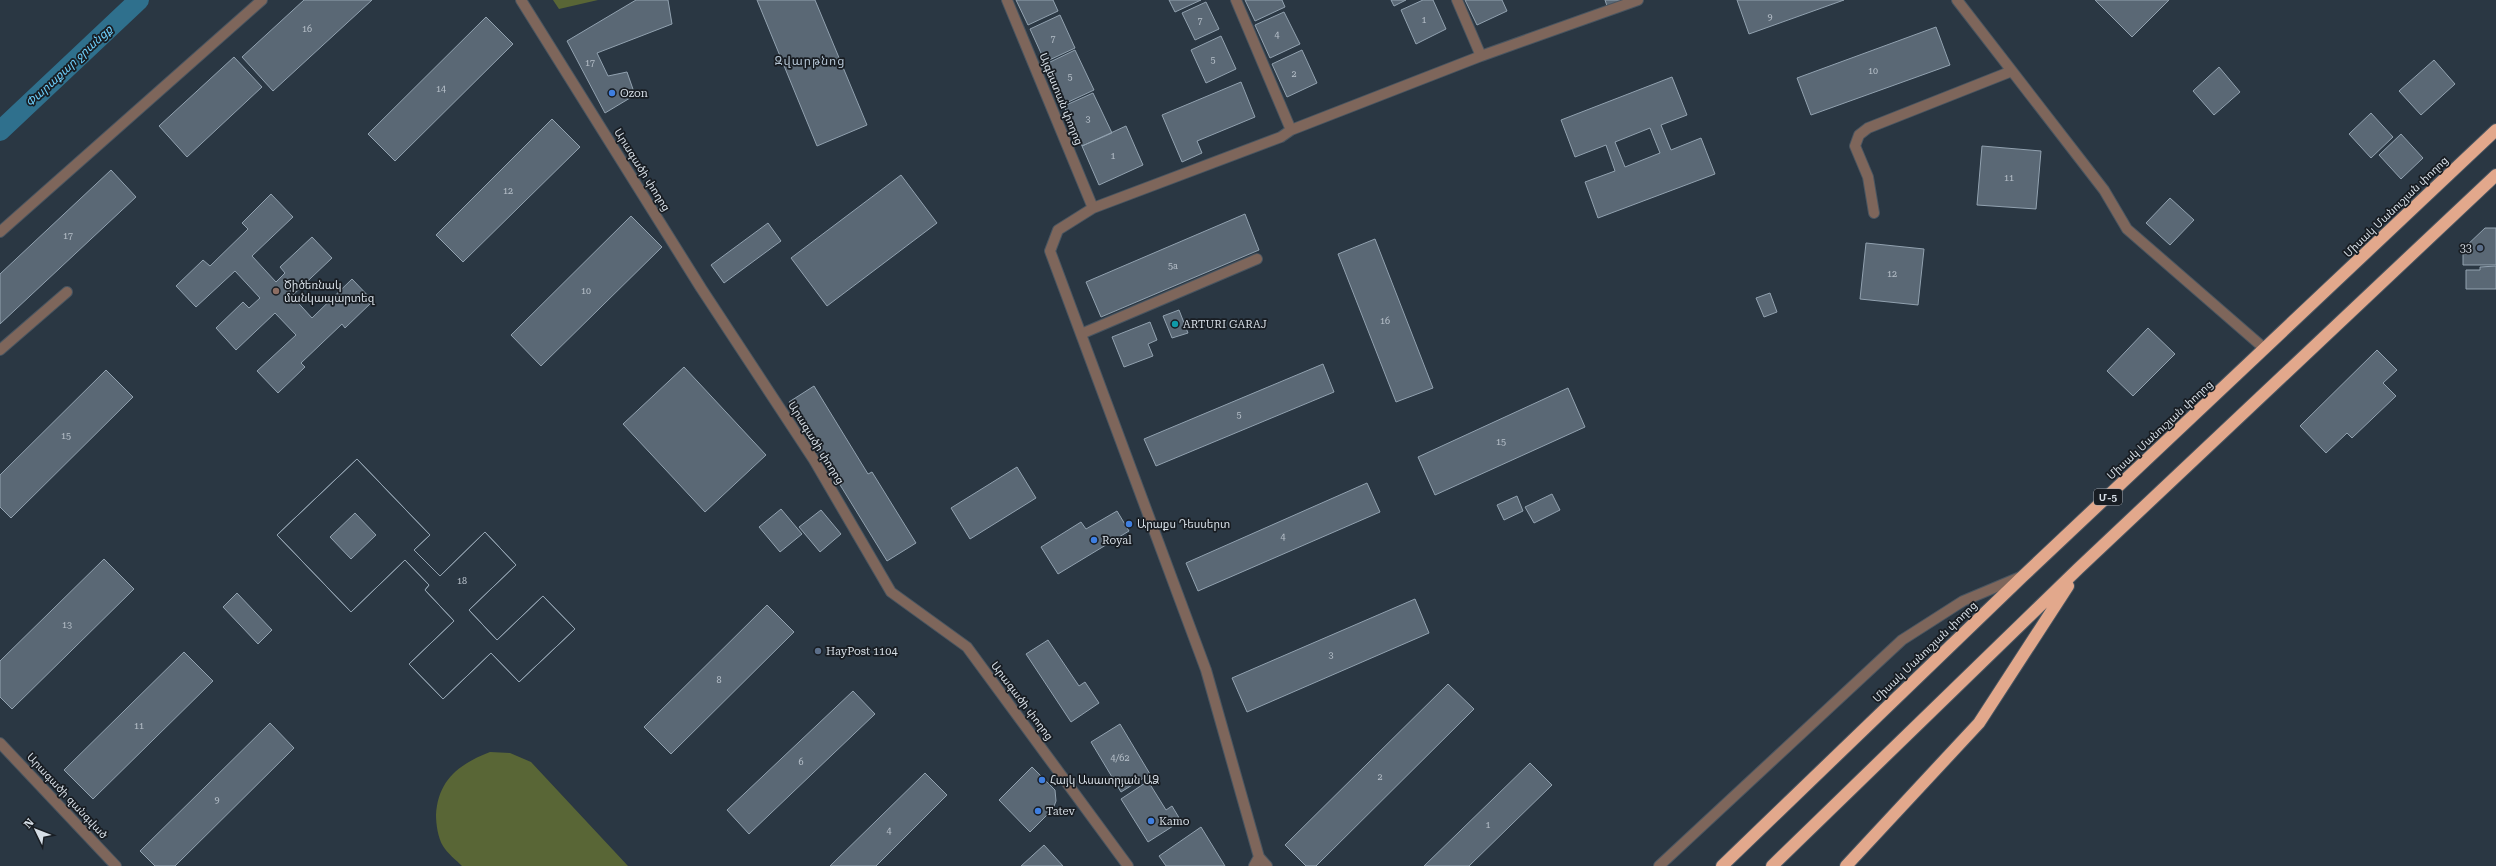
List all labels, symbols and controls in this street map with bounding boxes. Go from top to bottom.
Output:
house number: 9 [1767,12,1773,22]
house number: 1 [1421,15,1427,25]
house number: 7 [1197,16,1203,26]
water label: Փարաքար ջրանցք [23,22,116,110]
house number: 16 [302,24,312,34]
house number: 4 [1274,30,1280,40]
house number: 7 [1050,34,1056,44]
street label: Այգեստան փողոց [1037,51,1085,147]
district label: Զվարթնոց [775,54,845,68]
house number: 5 [1210,55,1216,65]
house number: 17 [585,58,595,68]
house number: 10 [1868,66,1878,76]
house number: 2 [1291,69,1297,79]
house number: 5 [1067,72,1073,82]
house number: 14 [436,84,446,94]
place label: Ozon [620,87,648,100]
marker: Ozon [607,88,617,98]
house number: 3 [1085,114,1091,124]
street label: Արագածի փողոց [611,126,673,214]
house number: 1 [1110,151,1116,161]
street label: Միսակ Մանուշյան փողոց [2341,154,2451,260]
house number: 11 [2004,173,2014,183]
house number: 12 [503,186,513,196]
house number: 17 [63,231,73,241]
place label: 33 [2460,242,2472,255]
marker: 33 [2475,243,2485,253]
house number: 5a [1168,261,1178,271]
house number: 12 [1887,269,1897,279]
place label: Ծիծեռնակ մանկապարտեզ [284,279,376,305]
marker: Ծիծեռնակ մանկապարտեզ [271,286,281,296]
house number: 10 [581,286,591,296]
house number: 16 [1380,316,1390,326]
place label: ARTURI GARAJ [1183,318,1267,331]
marker: ARTURI GARAJ [1170,319,1180,329]
street label: Միսակ Մանուշյան փողոց [2104,378,2216,482]
street label: Արագածի փողոց [785,399,847,487]
house number: 5 [1236,410,1242,420]
house number: 15 [61,431,71,441]
house number: 15 [1496,437,1506,447]
road number: Մ-5 [2094,489,2122,505]
place label: Արաքս Դեսսերտ [1137,518,1230,531]
marker: Արաքս Դեսսերտ [1124,519,1134,529]
house number: 4 [1280,532,1286,542]
place label: Royal [1102,534,1132,547]
marker: Royal [1089,535,1099,545]
house number: 18 [457,576,467,586]
street label: Միսակ Մանուշյան փողոց [1870,599,1980,705]
house number: 13 [62,620,72,630]
place label: HayPost 1104 [826,645,898,658]
marker: HayPost 1104 [813,646,823,656]
house number: 3 [1328,650,1334,660]
street label: Արագածի փողոց [988,659,1056,743]
house number: 8 [716,675,722,685]
house number: 11 [134,721,144,731]
street label: Արագածի զանգված [24,750,110,842]
house number: 4/62 [1111,753,1129,763]
house number: 6 [798,757,804,767]
house number: 2 [1377,772,1383,782]
place label: Հայկ Ասատրյան ԱՁ [1050,774,1159,787]
marker: Հայկ Ասատրյան ԱՁ [1037,775,1047,785]
house number: 9 [214,795,220,805]
place label: Tatev [1046,805,1075,818]
marker: Tatev [1033,806,1043,816]
north arrow [16,810,56,850]
place label: Kamo [1159,815,1190,828]
text: N [21,816,37,831]
marker: Kamo [1146,816,1156,826]
house number: 1 [1485,820,1491,830]
house number: 4 [886,826,892,836]

